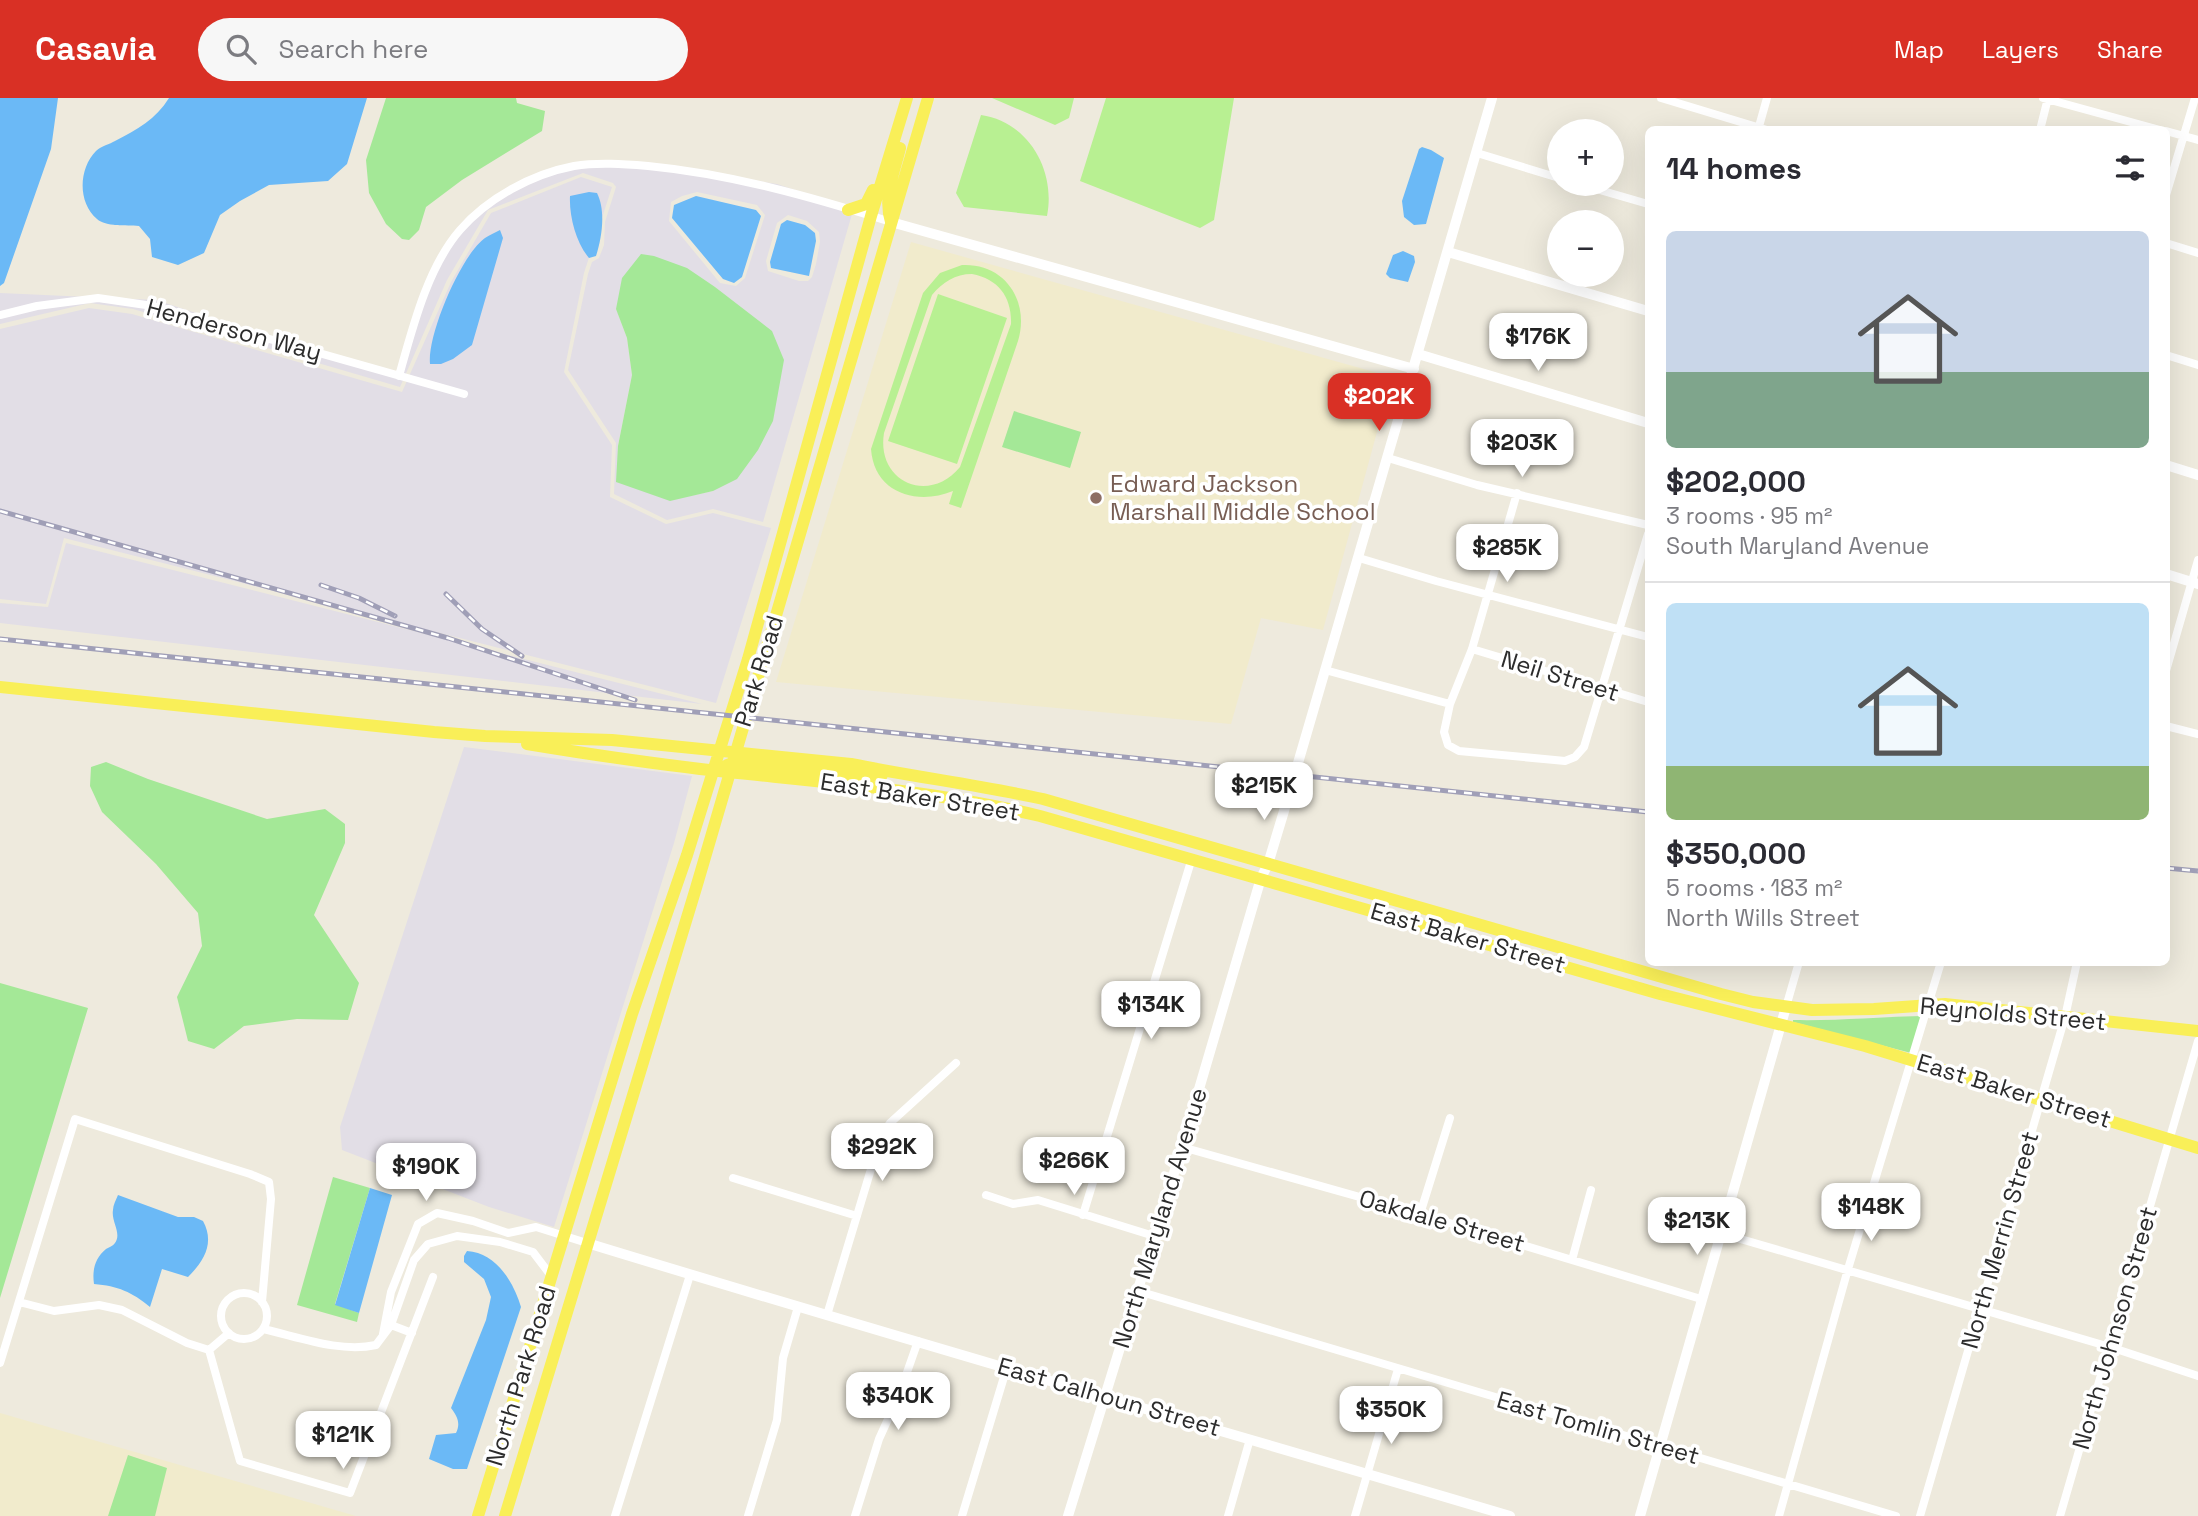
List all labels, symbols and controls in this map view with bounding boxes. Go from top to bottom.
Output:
search box [198,18,688,81]
text: Casavia [35,28,156,70]
icon: search [222,30,260,68]
text: Search here [278,32,428,66]
text: Map [1894,34,1944,65]
text: Layers [1982,34,2059,65]
text: Share [2097,34,2163,65]
map controls [1547,119,1624,287]
button: + [1547,119,1624,196]
text: 14 homes [1666,149,1802,188]
icon: filters [2111,149,2149,187]
button: − [1547,210,1624,287]
icon: home [1845,276,1971,402]
street label: Henderson Way [143,291,325,368]
pin: $176K [1489,314,1587,373]
text: $176K [1505,321,1571,351]
pin: $202K [1330,374,1428,433]
text: $202K [1344,381,1414,411]
pin: $203K [1473,420,1571,479]
text: $203K [1487,427,1557,457]
text: $202,000 [1666,462,1806,501]
place label: Edward Jackson Marshall Middle School [1110,468,1376,527]
marker: Edward Jackson Marshall Middle School [1088,490,1104,506]
text: 3 rooms · 95 m² [1666,501,1832,531]
pin: $285K [1458,524,1556,584]
text: South Maryland Avenue [1666,531,1929,561]
text: $285K [1472,532,1542,562]
street label: Park Road [727,611,790,730]
street label: Neil Street [1498,643,1623,708]
icon: home [1845,648,1971,774]
pin: $215K [1215,762,1313,822]
street label: East Baker Street [818,765,1022,828]
text: $215K [1231,770,1297,800]
text: $350,000 [1666,834,1806,873]
text: 5 rooms · 183 m² [1666,873,1842,903]
street label: East Baker Street [1367,895,1569,980]
text: North Wills Street [1666,903,1860,933]
pin: $134K [1102,982,1200,1041]
text: $134K [1117,989,1185,1019]
street label: Reynolds Street [1919,990,2108,1037]
street label: East Baker Street [1913,1046,2115,1135]
street label: North Maryland Avenue [1105,1084,1214,1352]
pin: $292K [833,1124,931,1183]
street label: North Merrin Street [1954,1127,2045,1352]
text: $292K [847,1131,917,1161]
pin: $266K [1025,1138,1123,1197]
pin: $190K [377,1144,475,1203]
text: $266K [1039,1145,1109,1175]
text: $190K [392,1151,460,1181]
street label: Oakdale Street [1356,1182,1529,1259]
pin: $148K [1822,1184,1920,1243]
text: $148K [1837,1191,1905,1221]
pin: $213K [1648,1198,1746,1257]
street label: North Johnson Street [2065,1203,2164,1453]
text: $213K [1664,1205,1730,1235]
street label: North Park Road [478,1282,563,1470]
street label: East Calhoun Street [994,1350,1224,1443]
pin: $340K [849,1372,947,1432]
text: $340K [862,1380,934,1410]
street label: East Tomlin Street [1493,1384,1703,1471]
pin: $350K [1342,1386,1440,1446]
text: $350K [1355,1394,1427,1424]
pin: $121K [294,1412,392,1471]
text: $121K [312,1419,374,1449]

